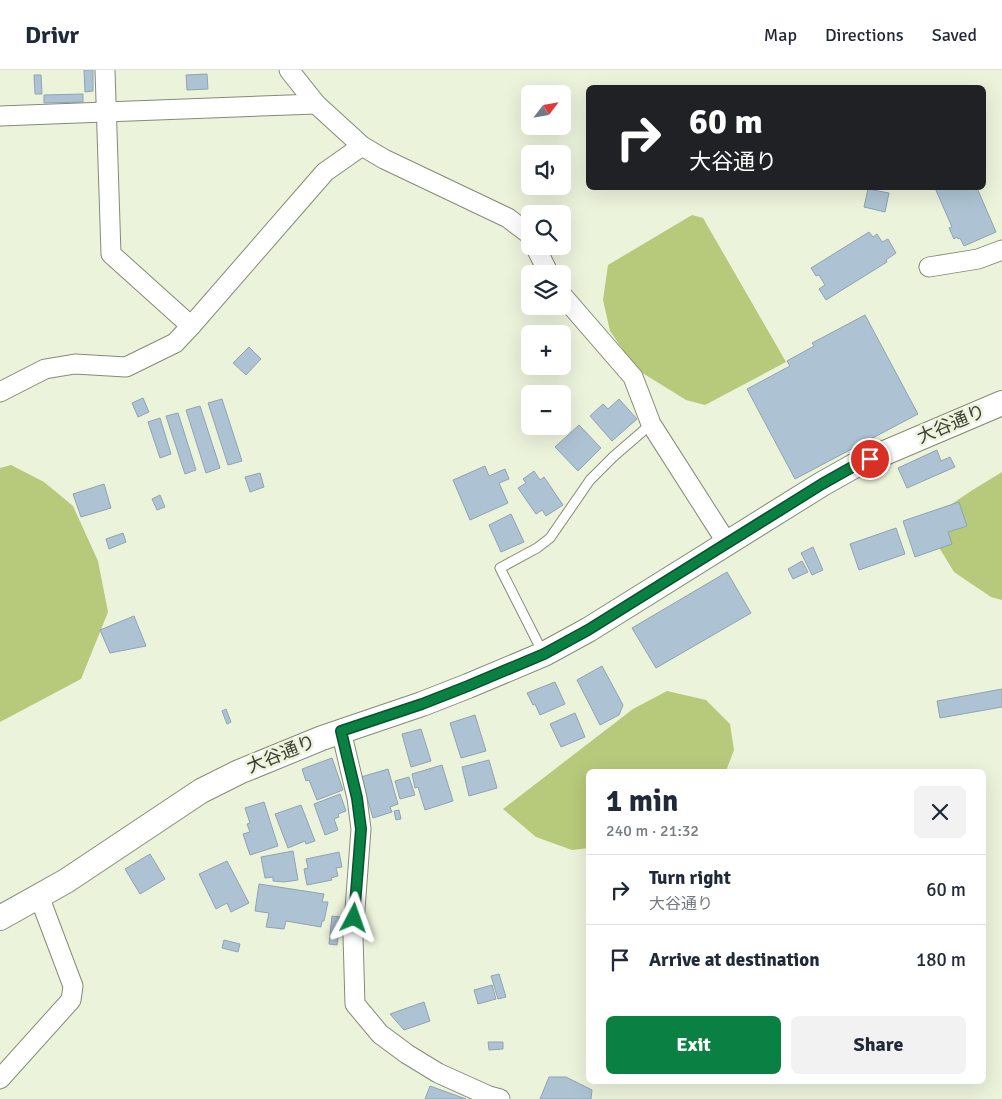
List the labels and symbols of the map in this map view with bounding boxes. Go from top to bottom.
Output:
north arrow [521,85,571,135]
street label: 大谷通り [914,400,988,448]
pin [849,438,891,480]
street label: 大谷通り [244,730,318,778]
position arrow [327,891,379,943]

